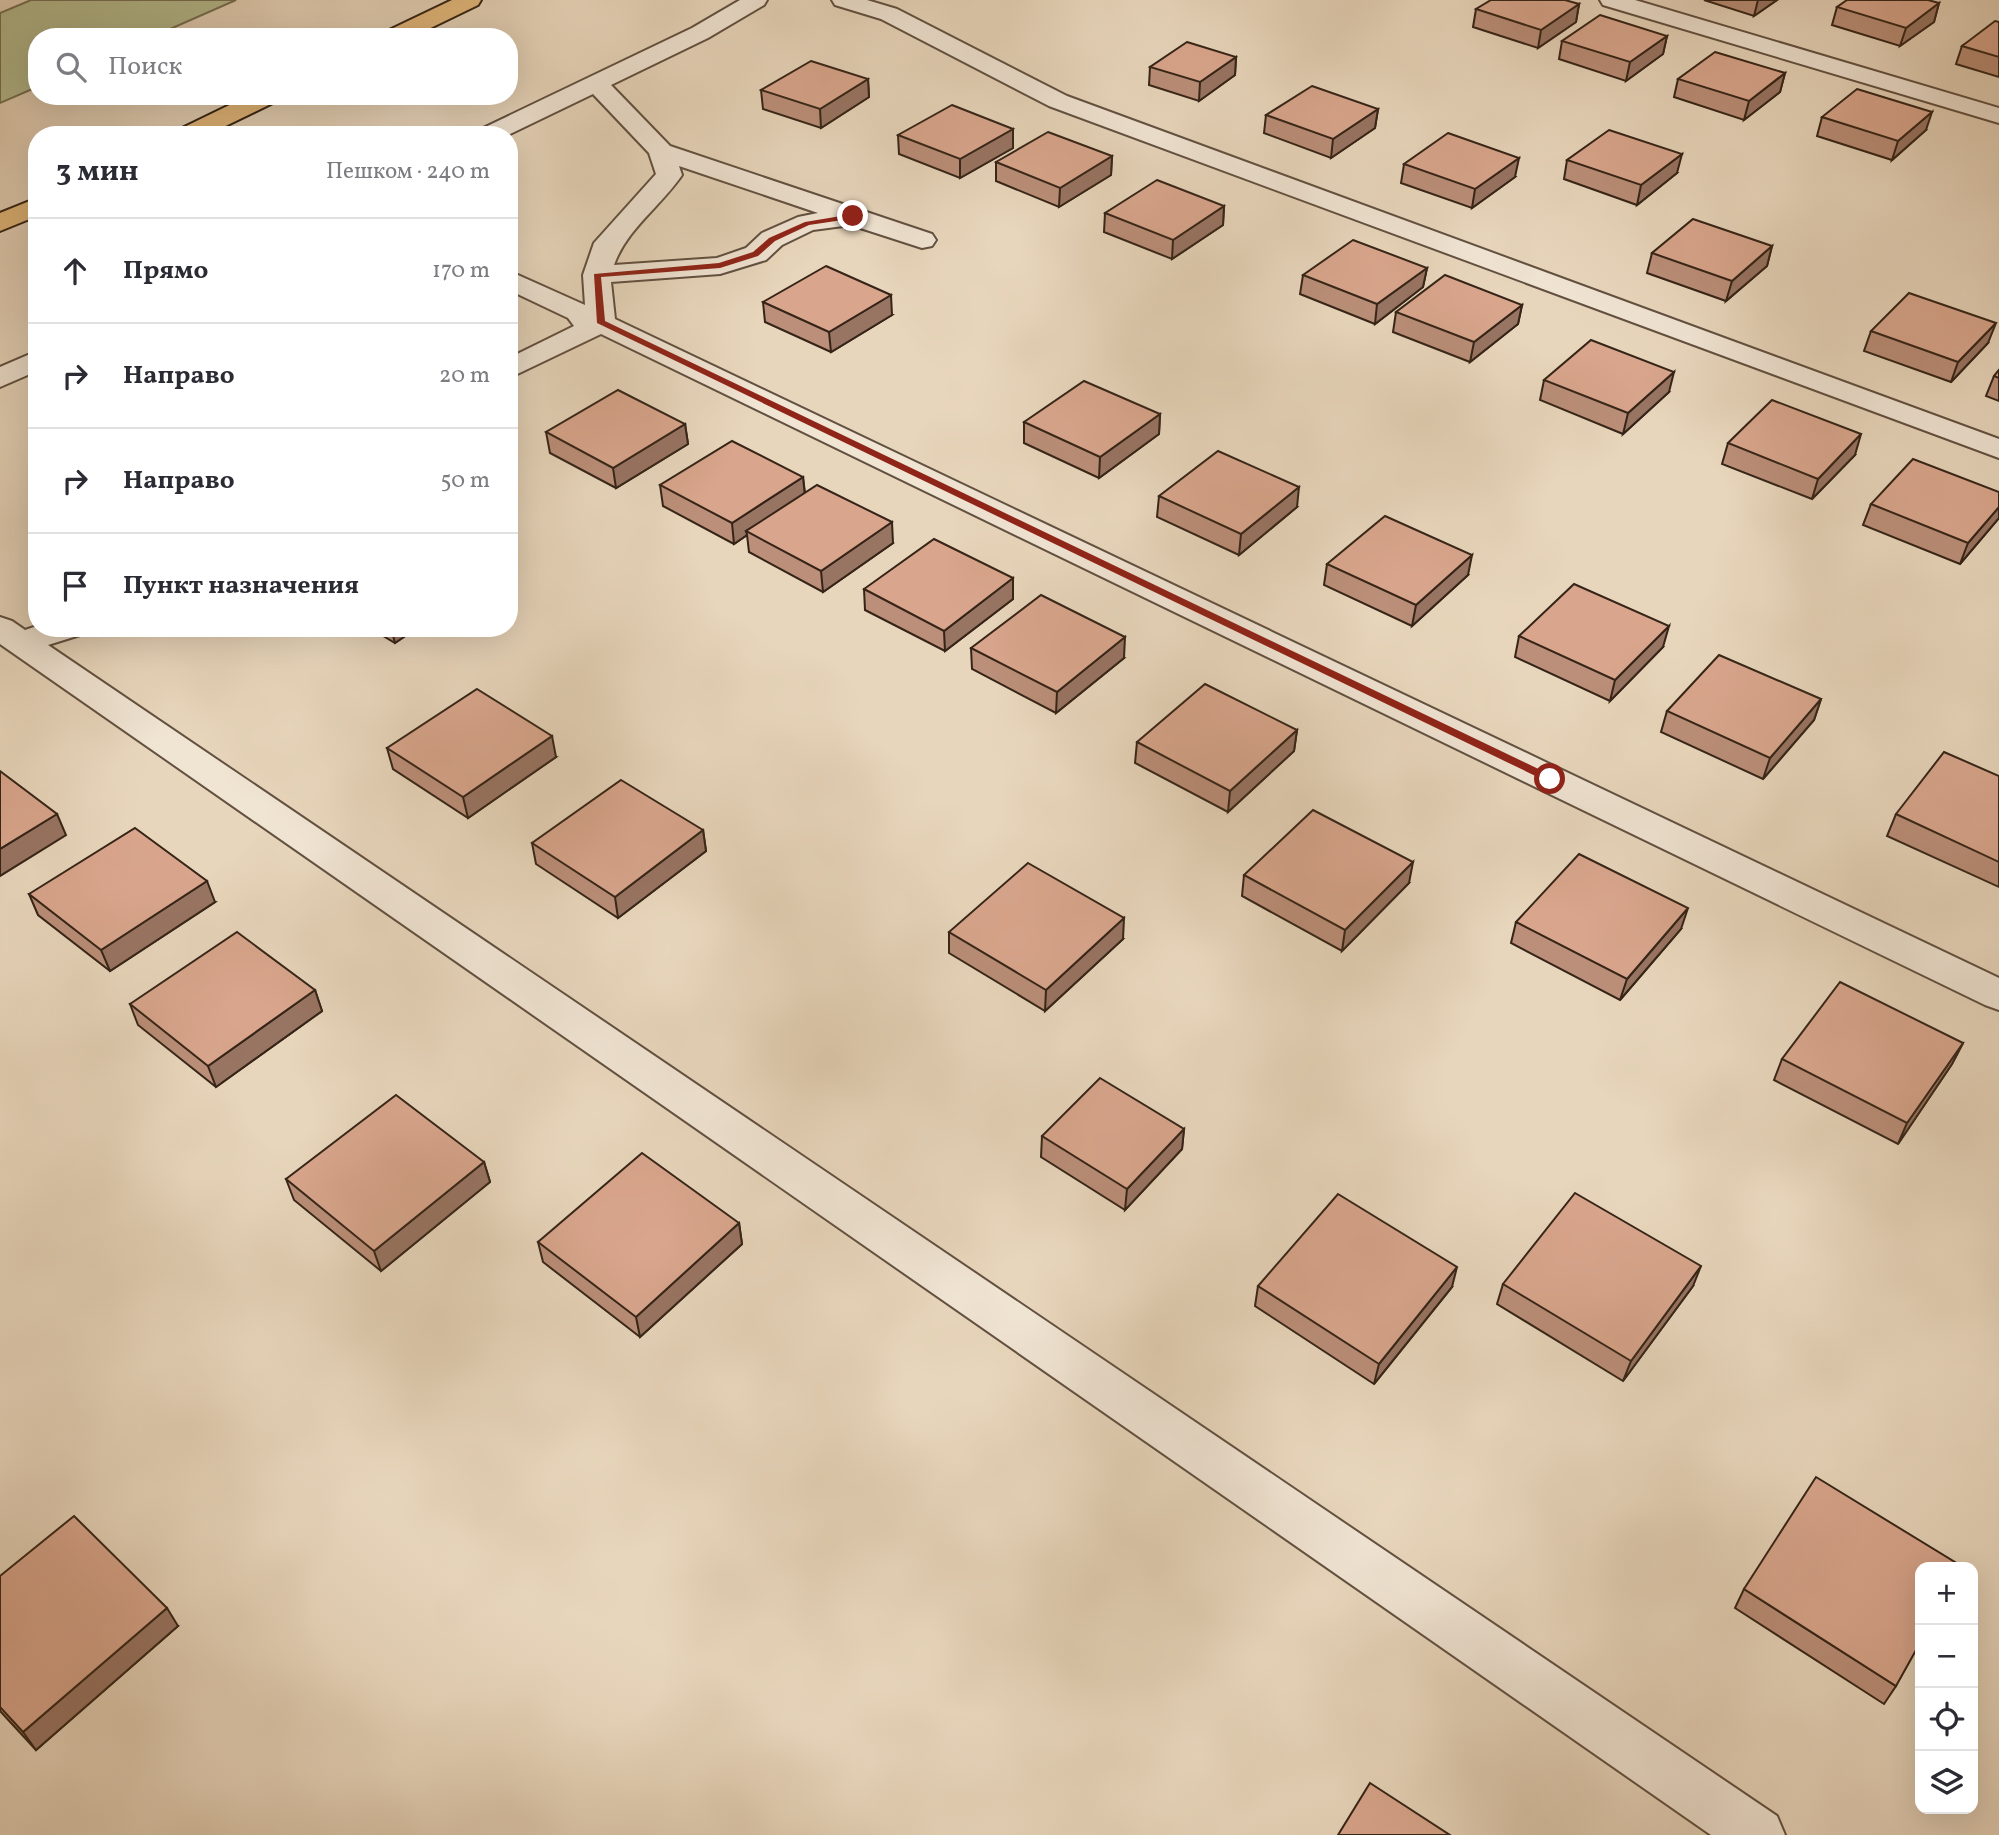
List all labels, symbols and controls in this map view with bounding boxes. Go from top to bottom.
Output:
search box [28,28,518,105]
icon: search [52,48,90,86]
text: Поиск [108,49,182,85]
text: 3 мин [56,151,139,193]
text: Пешком · 240 m [326,156,490,188]
route end [837,200,868,231]
icon: ahead [56,252,94,290]
text: Прямо [123,253,208,289]
text: 170 m [432,255,490,287]
icon: right [56,357,94,395]
text: Направо [123,358,235,394]
text: 20 m [439,360,490,392]
icon: right [56,462,94,500]
text: Направо [123,463,235,499]
text: 50 m [441,465,490,497]
icon: arrive [56,567,94,605]
text: Пункт назначения [123,568,359,604]
route start [1534,763,1565,794]
map controls [1915,1562,1978,1814]
button: + [1915,1562,1978,1625]
button: − [1915,1625,1978,1688]
button: locate [1915,1688,1978,1751]
button: layers [1915,1751,1978,1814]

